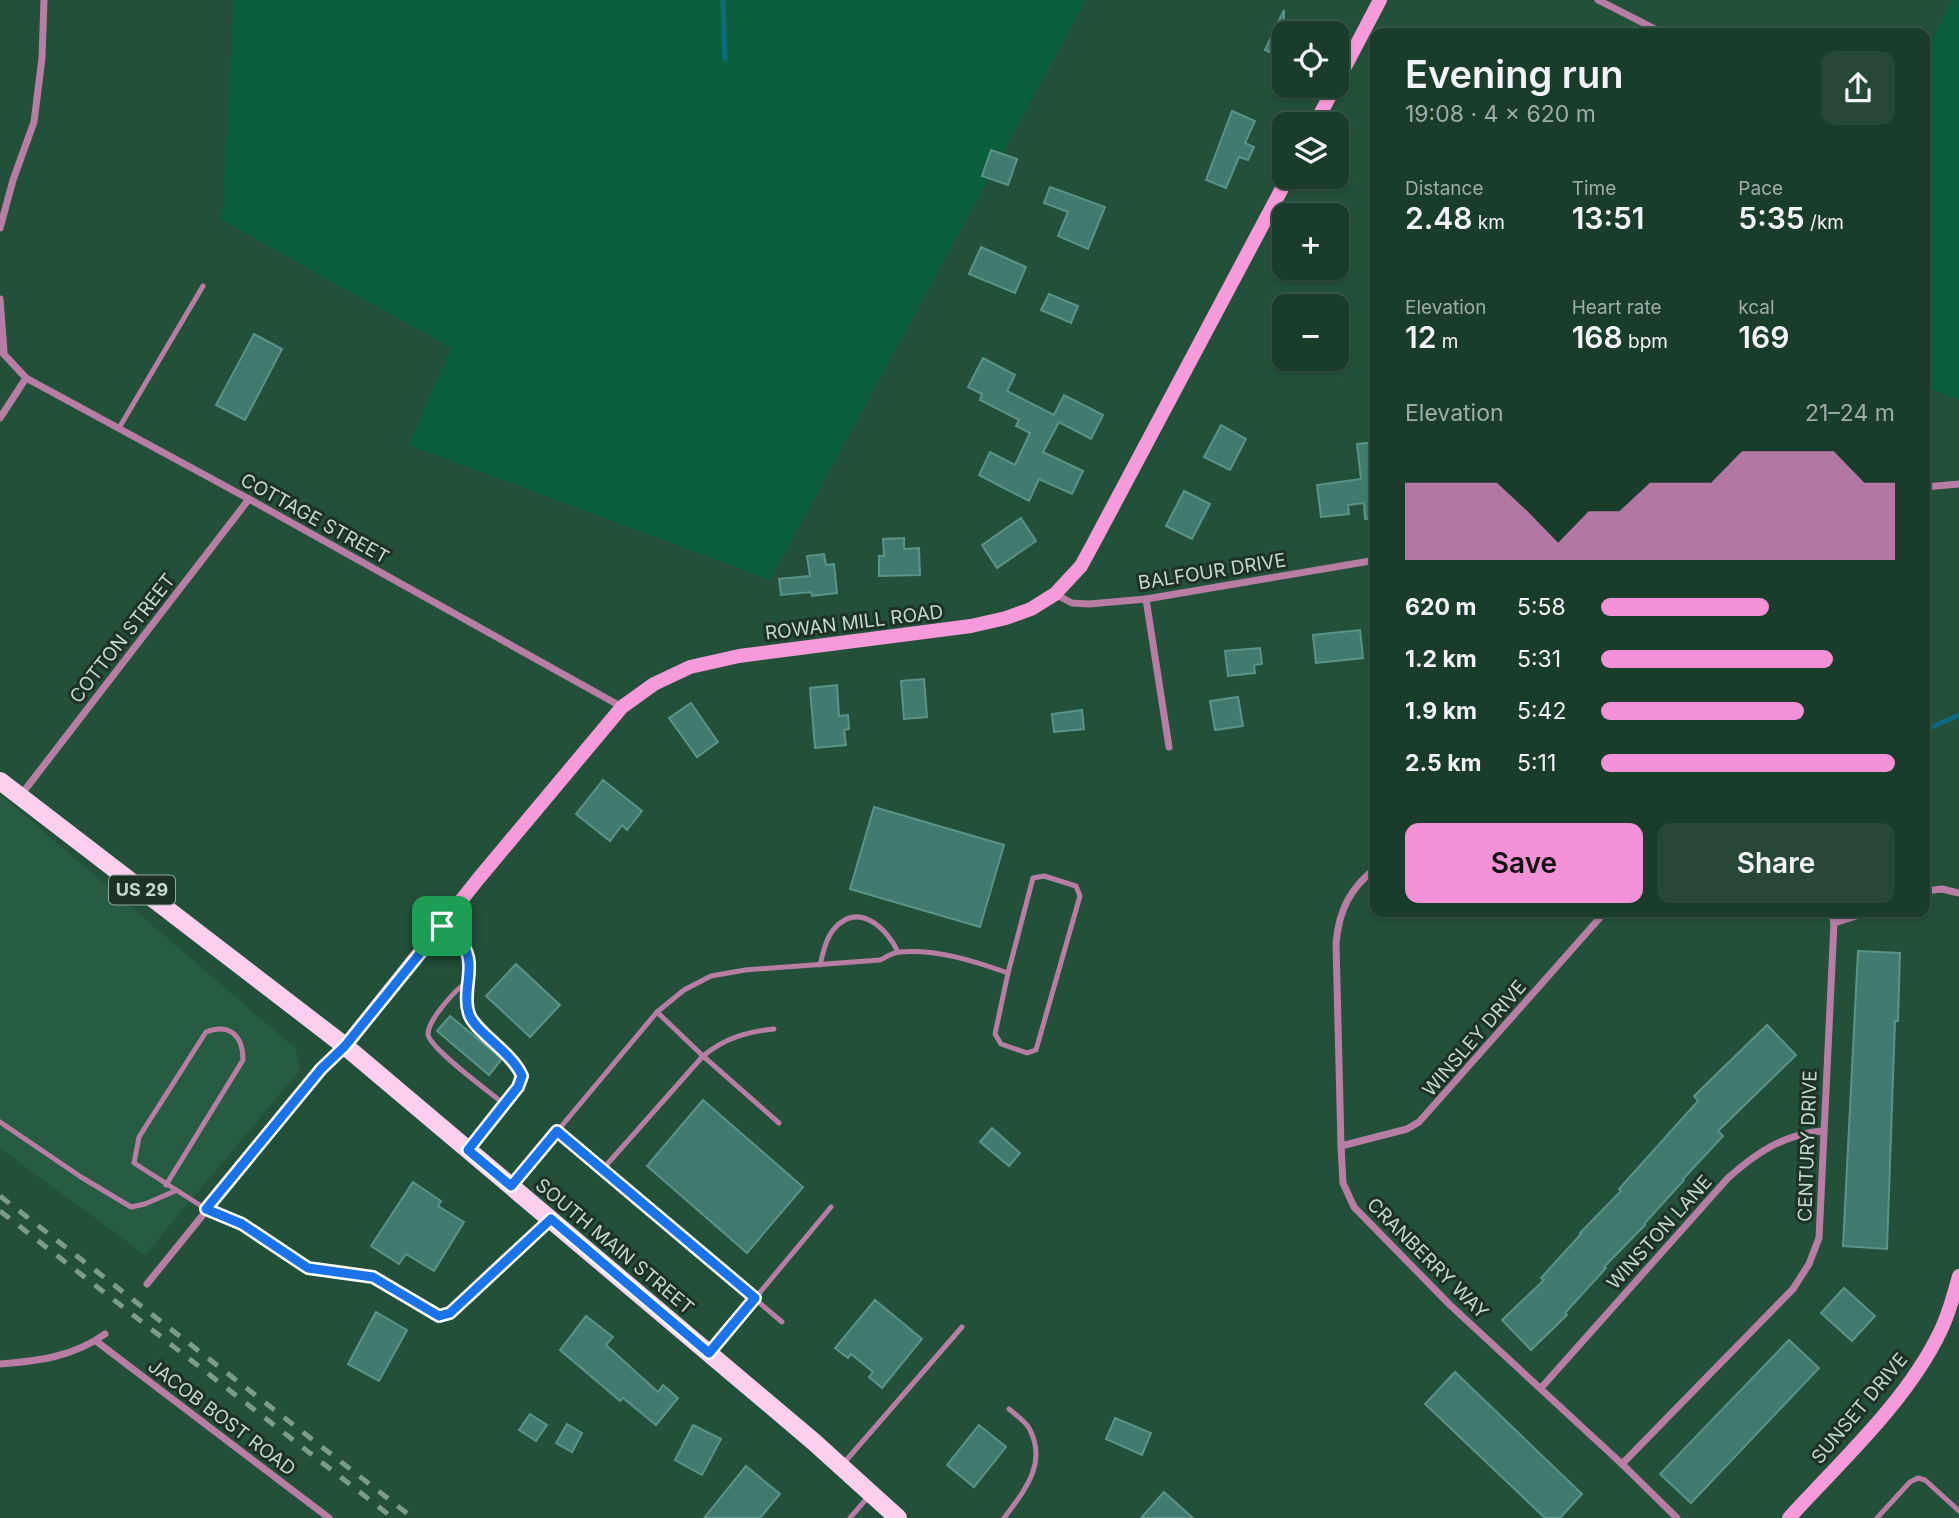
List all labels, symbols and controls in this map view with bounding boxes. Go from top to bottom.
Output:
map controls [1272,21,1349,371]
button: locate [1272,21,1349,98]
text: Evening run [1405,51,1623,97]
button: share [1821,51,1895,125]
text: 19:08 · 4 × 620 m [1405,100,1596,128]
button: layers [1272,112,1349,189]
text: Distance [1405,177,1483,200]
text: Time [1572,177,1616,200]
text: Pace [1738,177,1783,200]
text: 2.48 [1405,200,1472,236]
text: 13:51 [1572,200,1645,236]
text: 5:35 [1738,200,1805,236]
button: + [1272,203,1349,280]
text: km [1472,211,1505,234]
text: /km [1805,211,1844,234]
button: − [1272,294,1349,371]
text: Elevation [1405,296,1486,319]
text: Heart rate [1572,296,1662,319]
text: kcal [1738,296,1775,319]
text: 12 [1405,319,1436,355]
text: 168 [1572,319,1623,355]
text: 169 [1738,319,1789,355]
text: m [1436,330,1458,353]
text: bpm [1623,330,1668,353]
text: Elevation [1405,399,1504,427]
text: 21–24 m [1805,399,1895,427]
street label: COTTAGE STREET [237,468,393,569]
street label: BALFOUR DRIVE [1137,548,1288,595]
street label: COTTON STREET [65,569,180,708]
text: 620 m [1405,593,1476,621]
text: 5:58 [1517,593,1566,621]
street label: ROWAN MILL ROAD [764,600,944,645]
text: 1.2 km [1405,645,1477,673]
text: 5:31 [1517,645,1561,673]
text: 1.9 km [1405,697,1477,725]
text: 5:42 [1517,697,1567,725]
text: 2.5 km [1405,749,1482,777]
text: 5:11 [1517,749,1556,777]
button: Save [1405,823,1643,903]
button: Share [1657,823,1895,903]
road number: US 29 [109,876,175,904]
pin [412,896,472,956]
icon: arrive [423,907,461,945]
street label: WINSLEY DRIVE [1418,976,1531,1101]
street label: CENTURY DRIVE [1793,1070,1822,1222]
street label: WINSTON LANE [1602,1170,1717,1294]
street label: SOUTH MAIN STREET [531,1173,698,1319]
street label: CRANBERRY WAY [1362,1193,1493,1324]
street label: SUNSET DRIVE [1806,1348,1912,1468]
street label: JACOB BOST ROAD [143,1354,300,1480]

